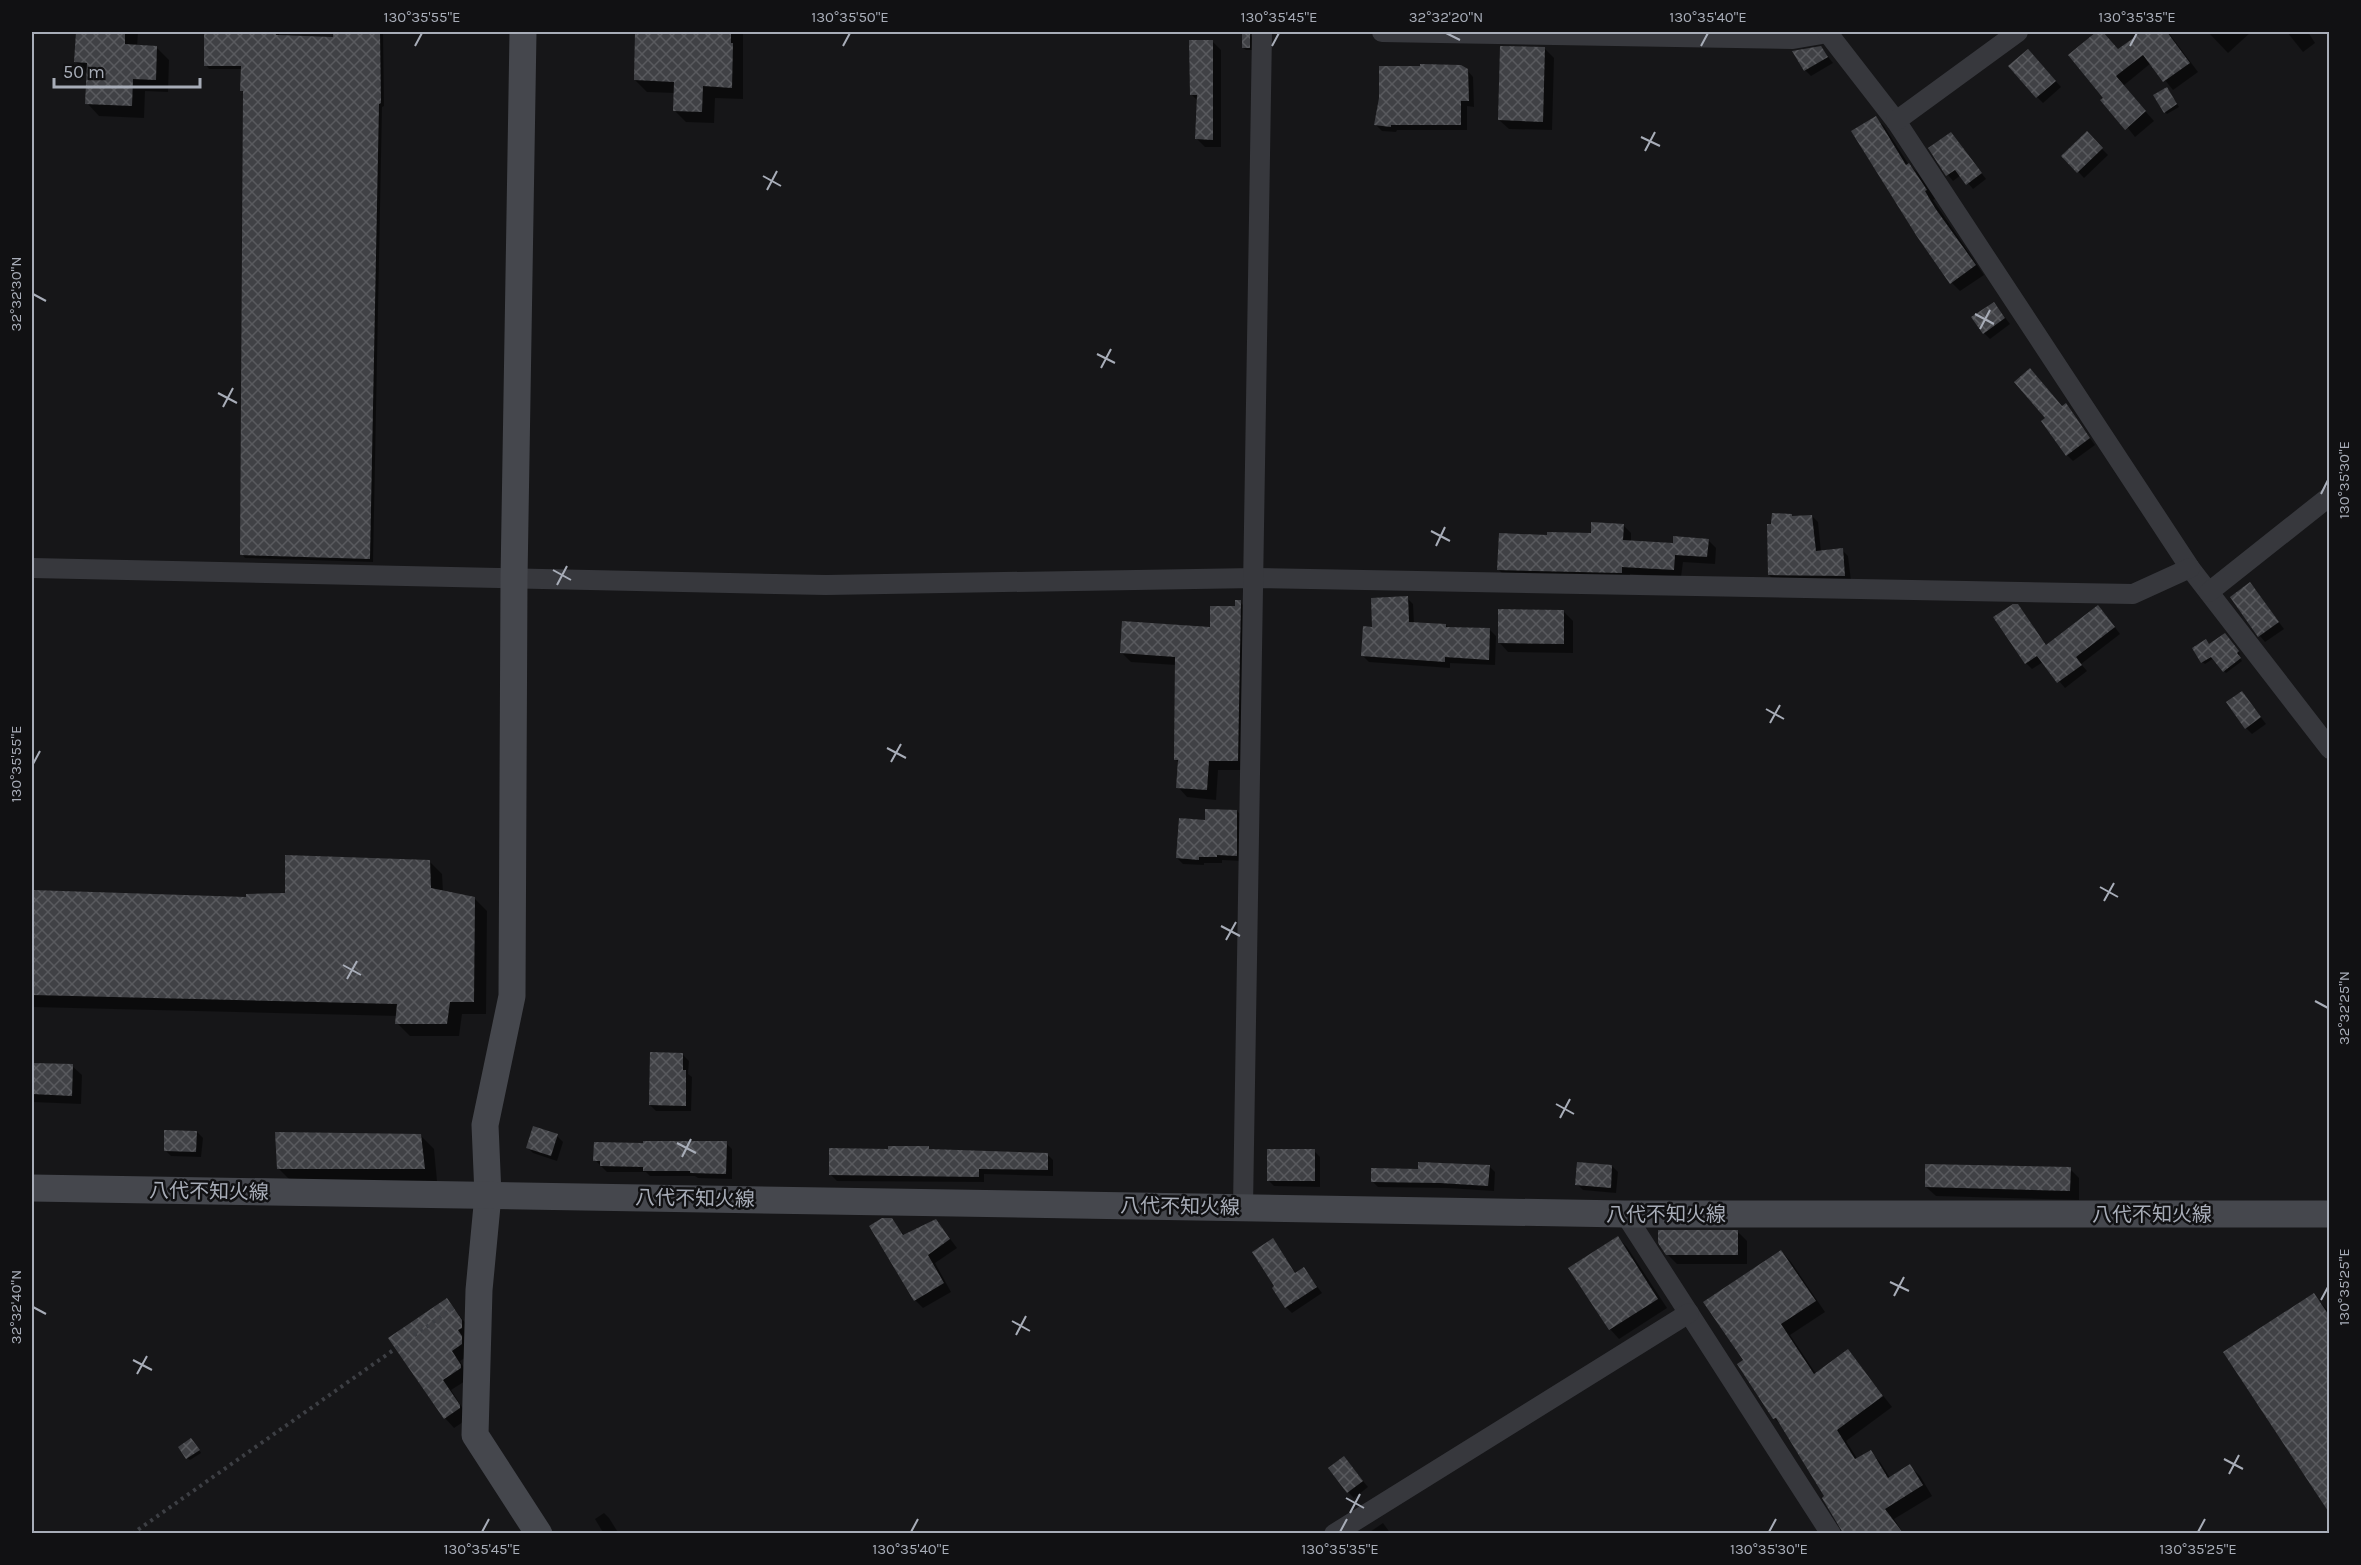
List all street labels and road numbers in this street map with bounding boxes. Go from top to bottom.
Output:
street label: 八代不知火線 [149,1179,269,1204]
street label: 八代不知火線 [635,1186,755,1211]
street label: 八代不知火線 [1120,1194,1240,1219]
street label: 八代不知火線 [1606,1203,1726,1226]
street label: 八代不知火線 [2092,1203,2212,1226]

